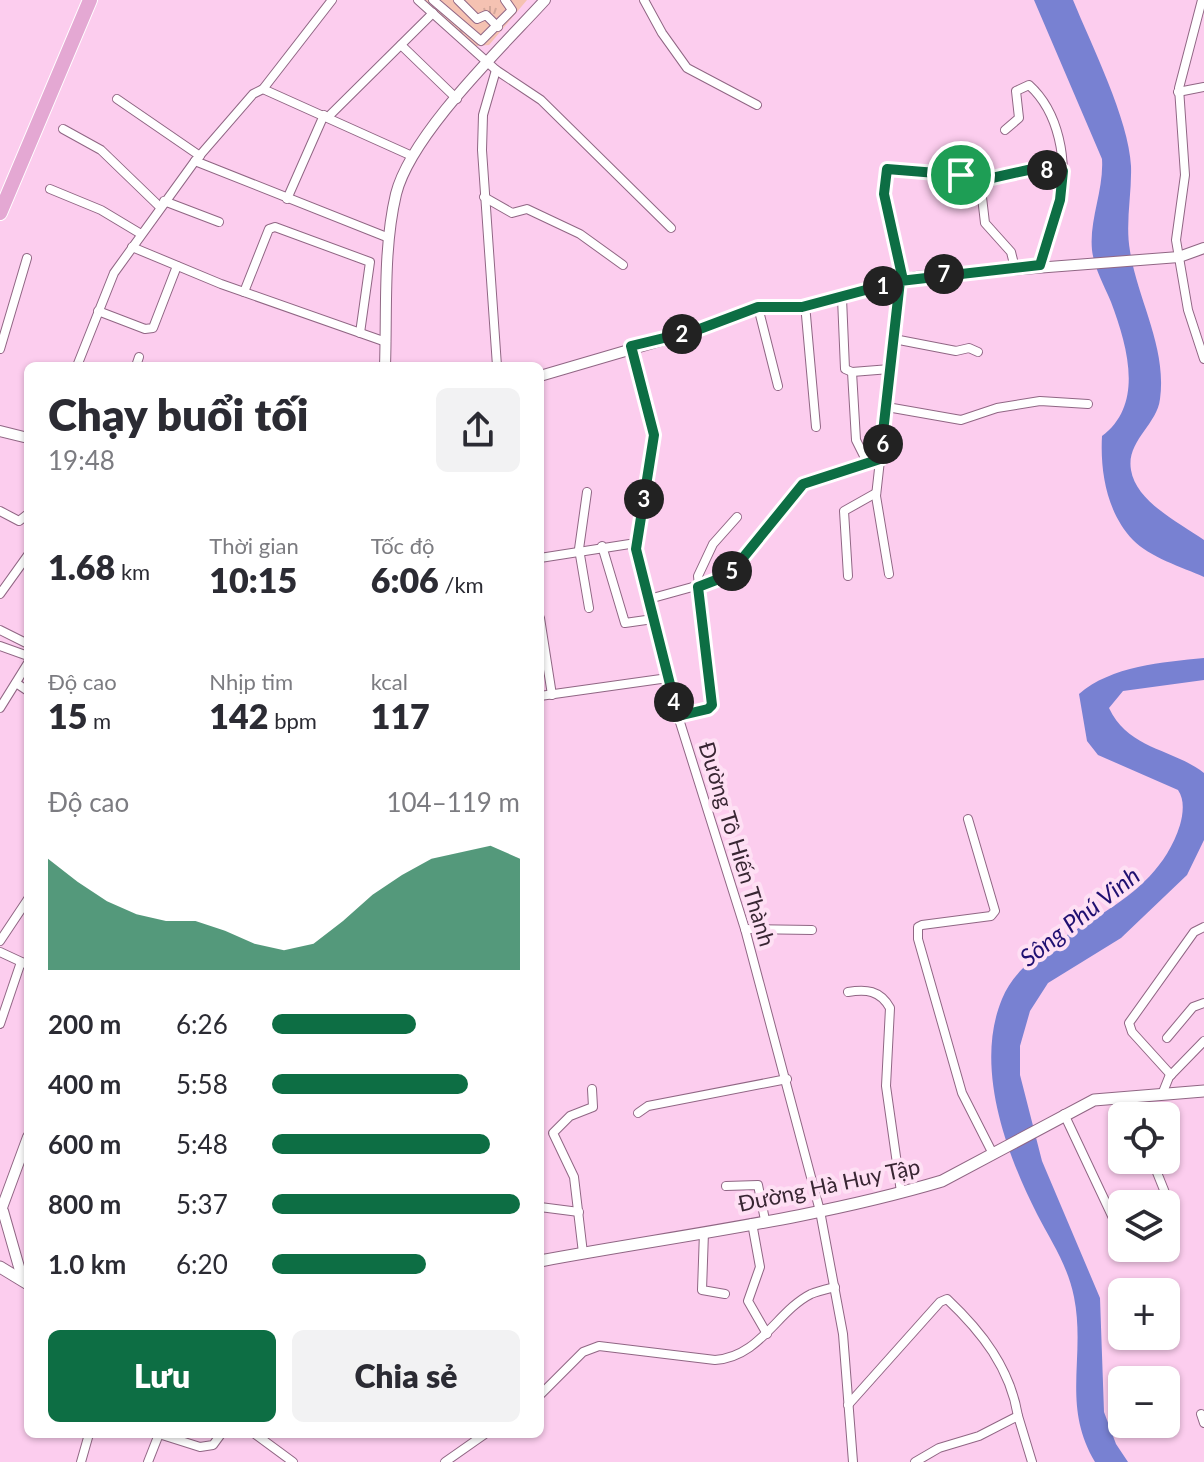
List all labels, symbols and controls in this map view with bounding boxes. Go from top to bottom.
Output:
pin [927,141,995,209]
pin: 8 [1027,150,1067,190]
icon: arrive [939,153,983,197]
text: 8 [1041,156,1053,183]
pin: 7 [924,254,964,294]
text: 7 [938,260,950,287]
pin: 1 [863,266,903,306]
text: 1 [877,272,889,299]
pin: 2 [662,314,702,354]
text: 2 [676,320,688,347]
text: Chạy buổi tối [48,388,308,440]
button: share [436,388,520,472]
pin: 6 [863,424,903,464]
text: 6 [877,430,889,457]
text: 19:48 [48,444,115,476]
pin: 3 [624,479,664,519]
text: 3 [638,485,650,512]
text: Thời gian [209,532,299,559]
text: Tốc độ [371,532,435,559]
text: 1.68 [48,546,115,587]
pin: 5 [712,551,752,591]
text: 5 [726,557,738,584]
text: km [115,558,150,585]
text: 10:15 [209,559,297,600]
text: 6:06 [371,559,439,600]
text: /km [439,571,484,598]
text: Độ cao [48,668,117,695]
text: Nhịp tim [209,668,293,695]
text: kcal [371,668,408,695]
pin: 4 [654,682,694,722]
text: 4 [668,688,680,715]
text: 15 [48,695,87,736]
text: 142 [209,695,269,736]
text: 117 [371,695,430,736]
text: m [87,707,111,734]
text: bpm [269,707,317,734]
street label: Đường Tô Hiến Thành [693,738,781,949]
text: Độ cao [48,786,129,818]
text: 104–119 m [386,786,520,818]
water label: Sông Phú Vinh [1013,860,1145,972]
text: 200 m [48,1008,121,1040]
text: 6:26 [176,1008,228,1040]
text: 400 m [48,1068,121,1100]
text: 5:58 [176,1068,228,1100]
map controls [1108,1102,1180,1438]
button: locate [1108,1102,1180,1174]
text: 600 m [48,1128,121,1160]
text: 5:48 [176,1128,228,1160]
street label: Đường Hà Huy Tập [735,1152,922,1217]
text: 800 m [48,1188,121,1220]
text: 5:37 [176,1188,228,1220]
button: layers [1108,1190,1180,1262]
text: 1.0 km [48,1248,126,1280]
text: 6:20 [176,1248,228,1280]
button: + [1108,1278,1180,1350]
button: Lưu [48,1330,276,1422]
button: Chia sẻ [292,1330,520,1422]
button: − [1108,1366,1180,1438]

